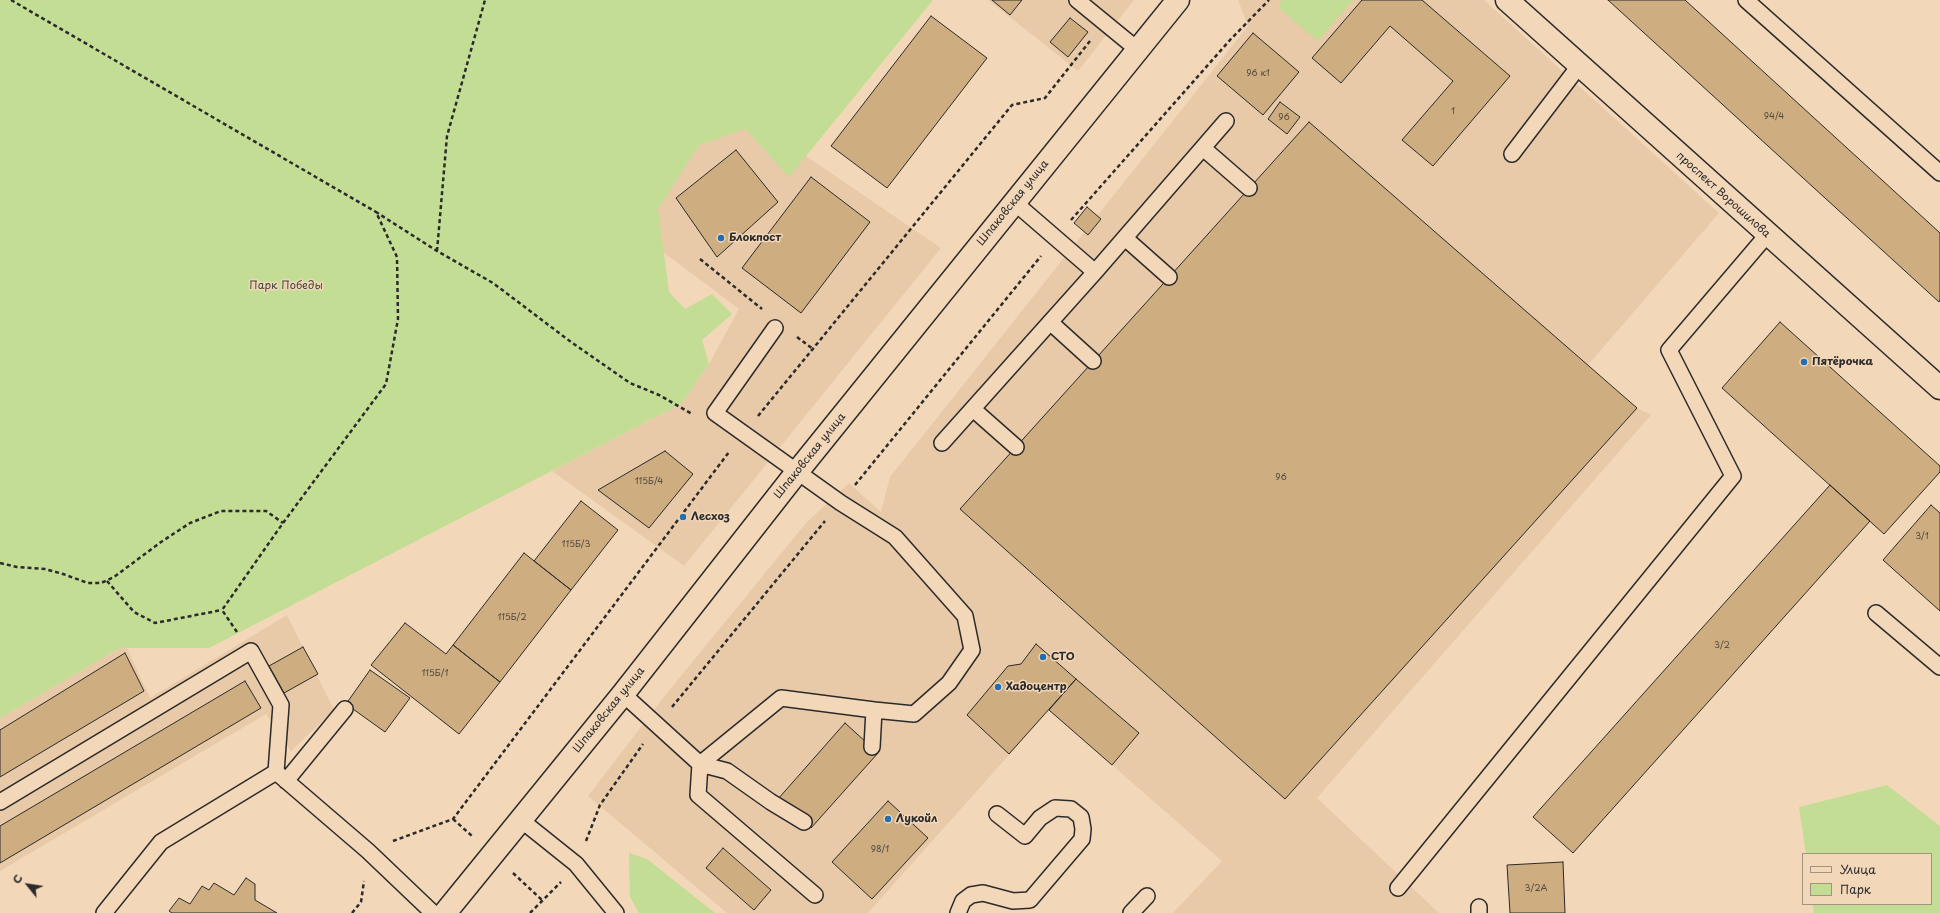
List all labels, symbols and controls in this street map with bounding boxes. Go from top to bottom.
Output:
house number: 96 к1 [1246,69,1270,79]
house number: 1 [1451,107,1455,117]
house number: 94/4 [1764,112,1784,122]
house number: 96 [1278,113,1290,123]
street label: проспект Ворошилова [1673,149,1773,241]
street label: Шпаковская улица [974,158,1052,248]
place label: Блокпост [729,231,781,245]
marker: Блокпост [716,233,726,243]
park label: Парк Победы [249,279,323,293]
place label: Пятёрочка [1812,355,1873,369]
marker: Пятёрочка [1799,357,1809,367]
street label: Шпаковская улица [771,411,849,501]
house number: 96 [1275,473,1287,483]
house number: 115Б/4 [635,477,663,487]
place label: Лесхоз [691,510,730,524]
marker: Лесхоз [678,512,688,522]
house number: 3/1 [1915,532,1929,542]
house number: 115Б/3 [562,540,590,550]
house number: 115Б/2 [497,613,527,623]
house number: 3/2 [1714,641,1730,651]
place label: СТО [1051,650,1075,664]
marker: СТО [1038,652,1048,662]
street label: Шпаковская улица [570,665,648,755]
house number: 115Б/1 [422,669,448,679]
place label: Хадоцентр [1006,680,1067,694]
marker: Хадоцентр [993,682,1003,692]
place label: Лукойл [896,812,937,826]
marker: Лукойл [883,814,893,824]
house number: 98/1 [871,845,889,855]
legend [1802,853,1932,905]
text: Улица [1840,860,1876,878]
north arrow [8,865,48,905]
text: С [8,871,27,887]
text: Парк [1840,880,1871,898]
house number: 3/2А [1525,884,1547,894]

